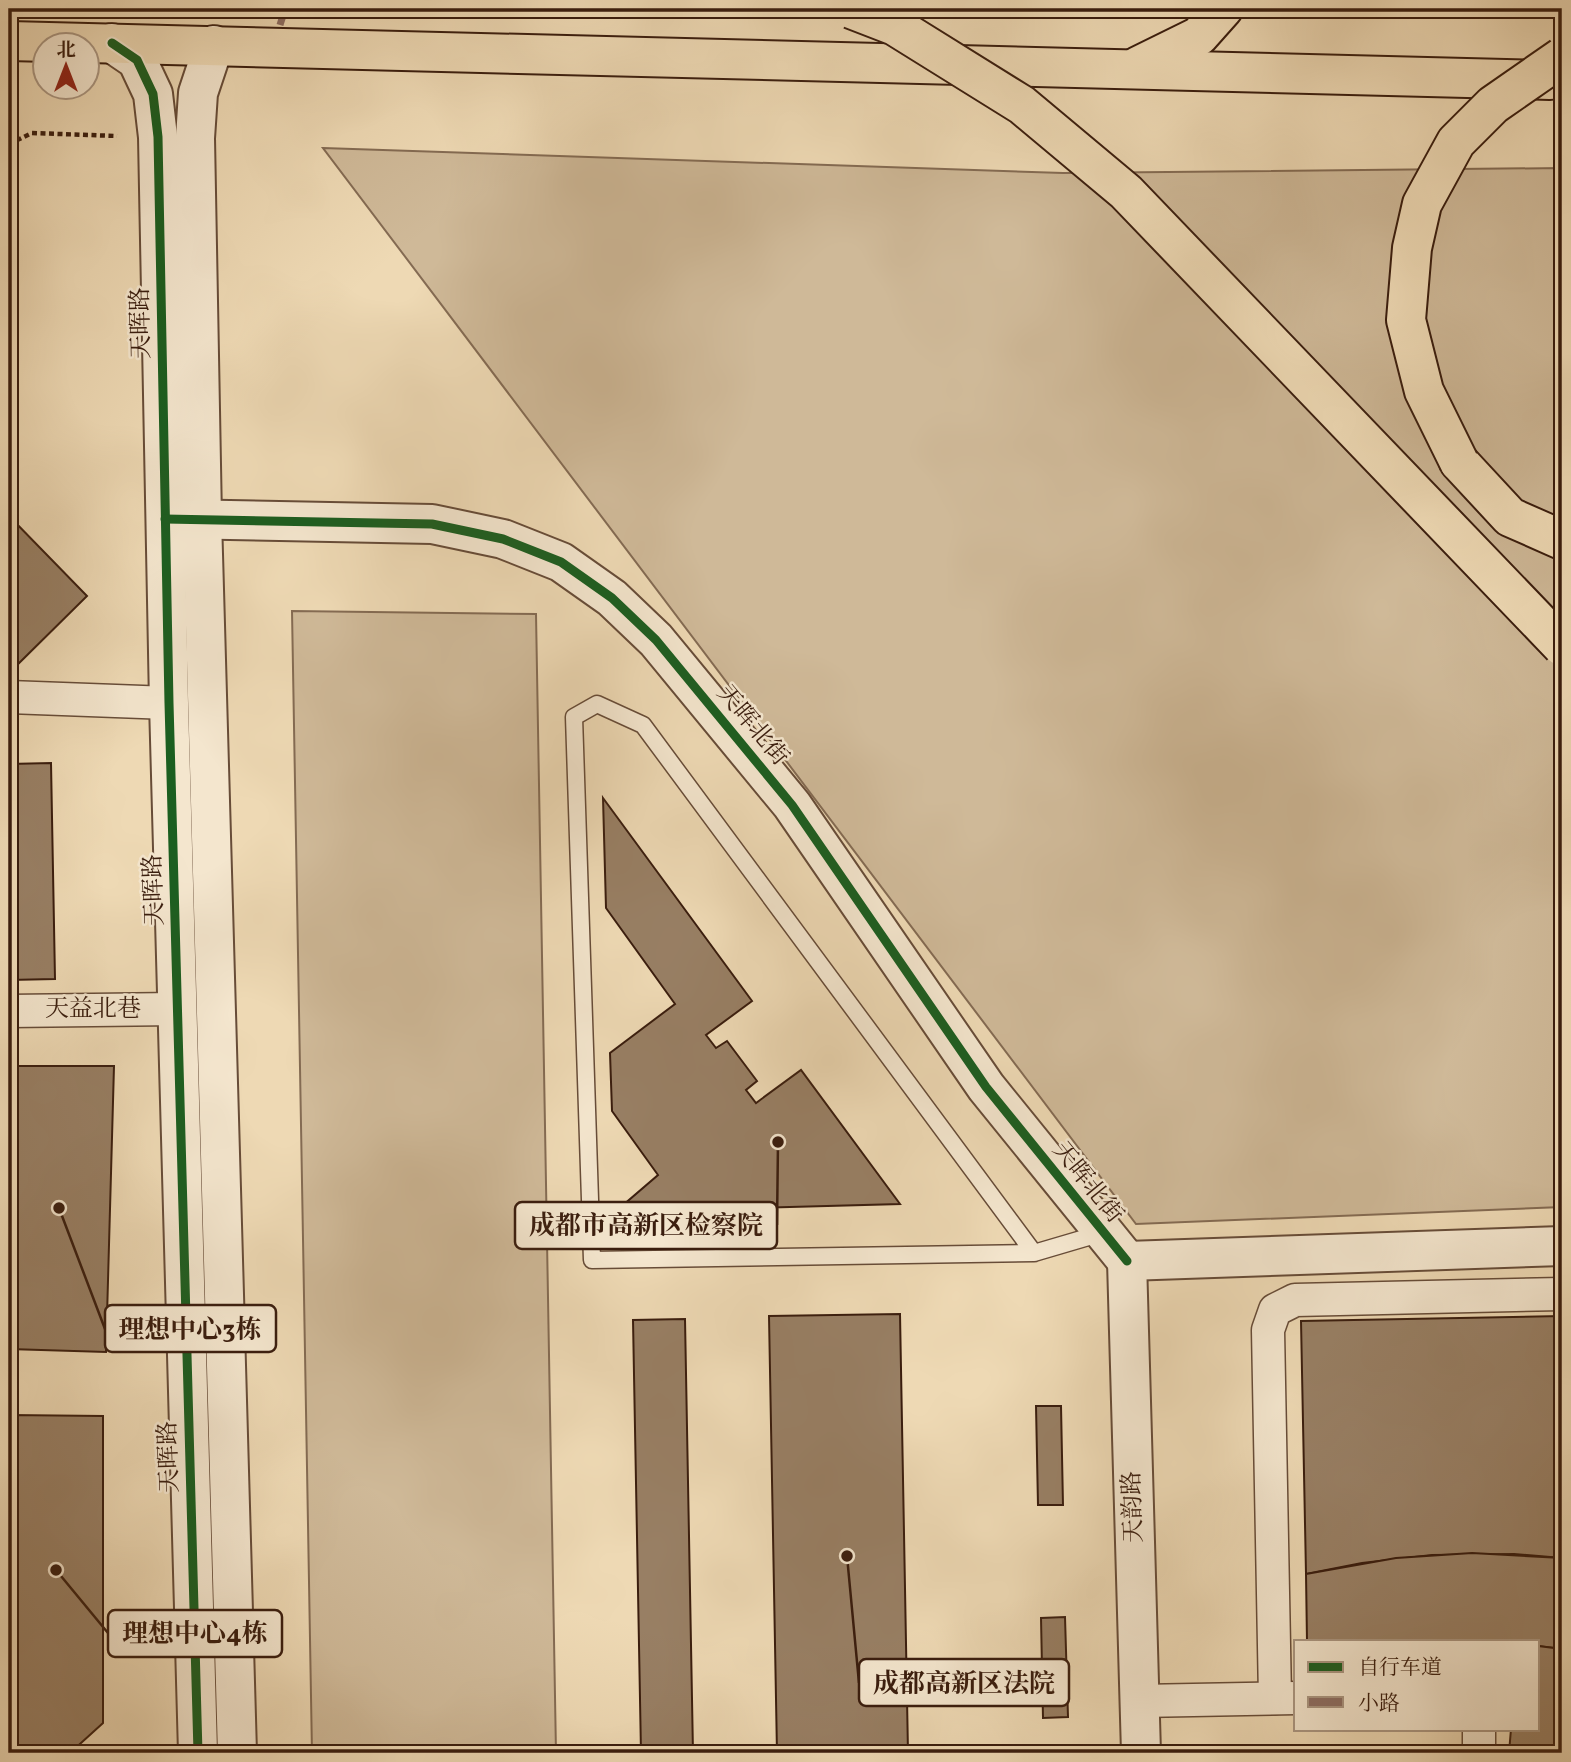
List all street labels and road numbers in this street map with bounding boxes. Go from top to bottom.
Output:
street label: 天晖路 [124,287,160,359]
street label: 天晖北街 [708,678,796,774]
street label: 天晖路 [137,853,173,927]
street label: 天益北巷 [45,993,141,1027]
street label: 天晖北街 [1044,1135,1130,1231]
street label: 天晖路 [152,1420,188,1494]
street label: 天韵路 [1116,1470,1152,1544]

